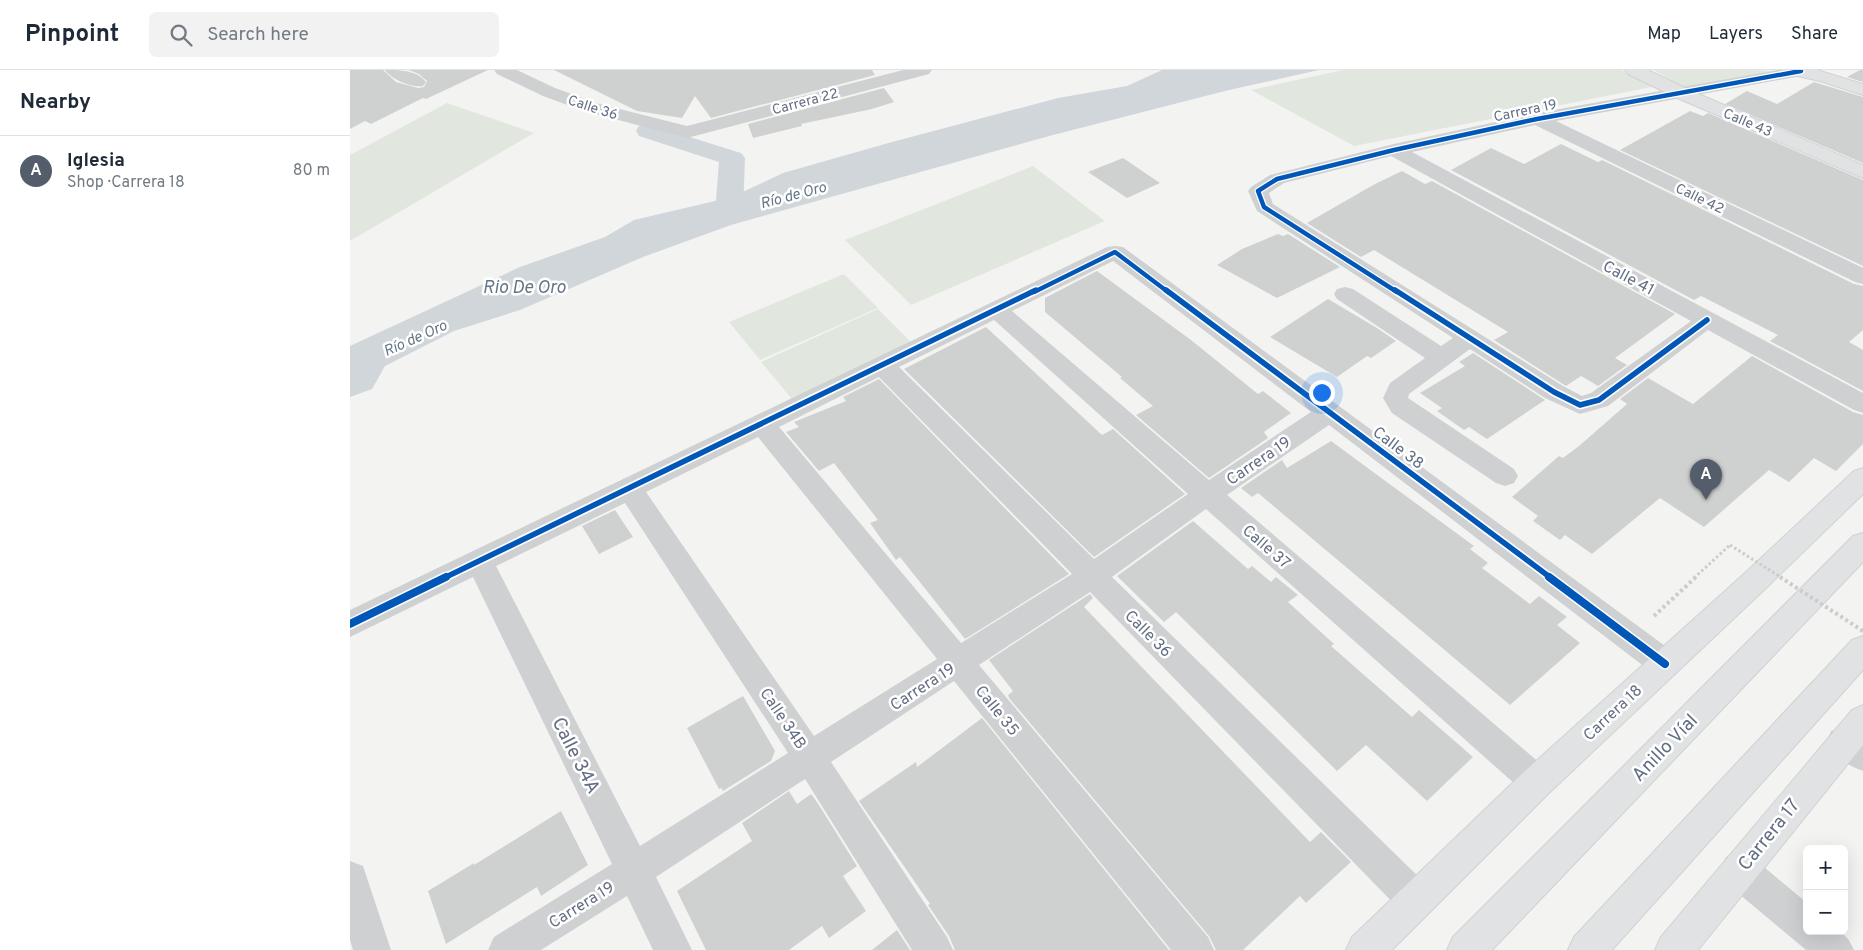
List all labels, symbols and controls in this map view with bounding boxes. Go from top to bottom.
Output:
search box [149,12,499,57]
text: Pinpoint [25,20,119,50]
icon: search [167,21,195,49]
text: Search here [207,23,309,47]
text: Map [1647,23,1681,46]
text: Layers [1709,23,1763,46]
text: Share [1791,23,1838,46]
street label: Carrera 22 [770,85,840,119]
text: Nearby [20,89,91,116]
street label: Calle 36 [565,92,620,124]
street label: Carrera 19 [1492,96,1558,126]
street label: Calle 43 [1720,105,1775,141]
text: Iglesia [67,149,125,173]
text: A [30,161,42,181]
text: 80 m [293,161,330,181]
text: Shop · Carrera 18 [67,173,185,193]
water label: Río de Oro [758,179,829,214]
street label: Calle 42 [1672,180,1726,218]
street label: Calle 41 [1599,257,1657,301]
water label: Rio De Oro [483,277,566,300]
water label: Río de Oro [381,317,450,362]
your location [1309,380,1335,406]
street label: Calle 38 [1368,423,1427,474]
street label: Carrera 19 [1223,433,1295,490]
pin: A [1690,459,1722,500]
street label: Calle 37 [1237,521,1294,574]
street label: Calle 36 [1120,607,1175,662]
street label: Carrera 19 [887,659,959,716]
street label: Carrera 18 [1580,681,1647,746]
street label: Calle 35 [970,682,1023,741]
street label: Calle 34B [755,685,810,754]
street label: Anillo Víal [1627,710,1704,787]
street label: Calle 34A [546,714,605,798]
street label: Carrera 17 [1733,794,1806,876]
map controls [1803,845,1848,935]
button: + [1803,845,1848,890]
street label: Carrera 19 [546,878,618,934]
button: − [1803,890,1848,935]

